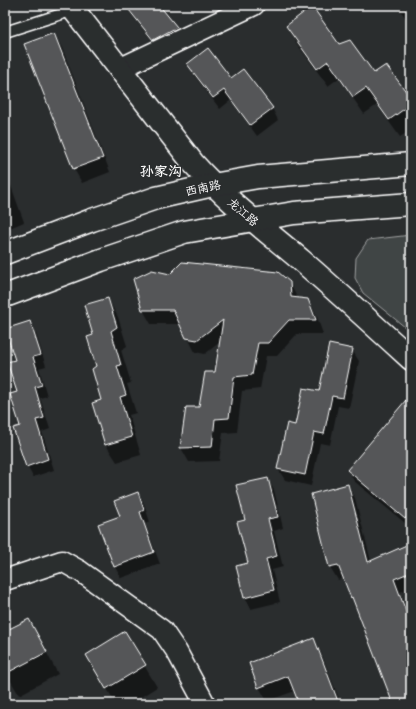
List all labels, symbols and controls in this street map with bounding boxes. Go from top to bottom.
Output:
district label: 孙家沟 [140,162,182,180]
street label: 西南路 [184,176,222,200]
street label: 龙江路 [224,194,262,230]

